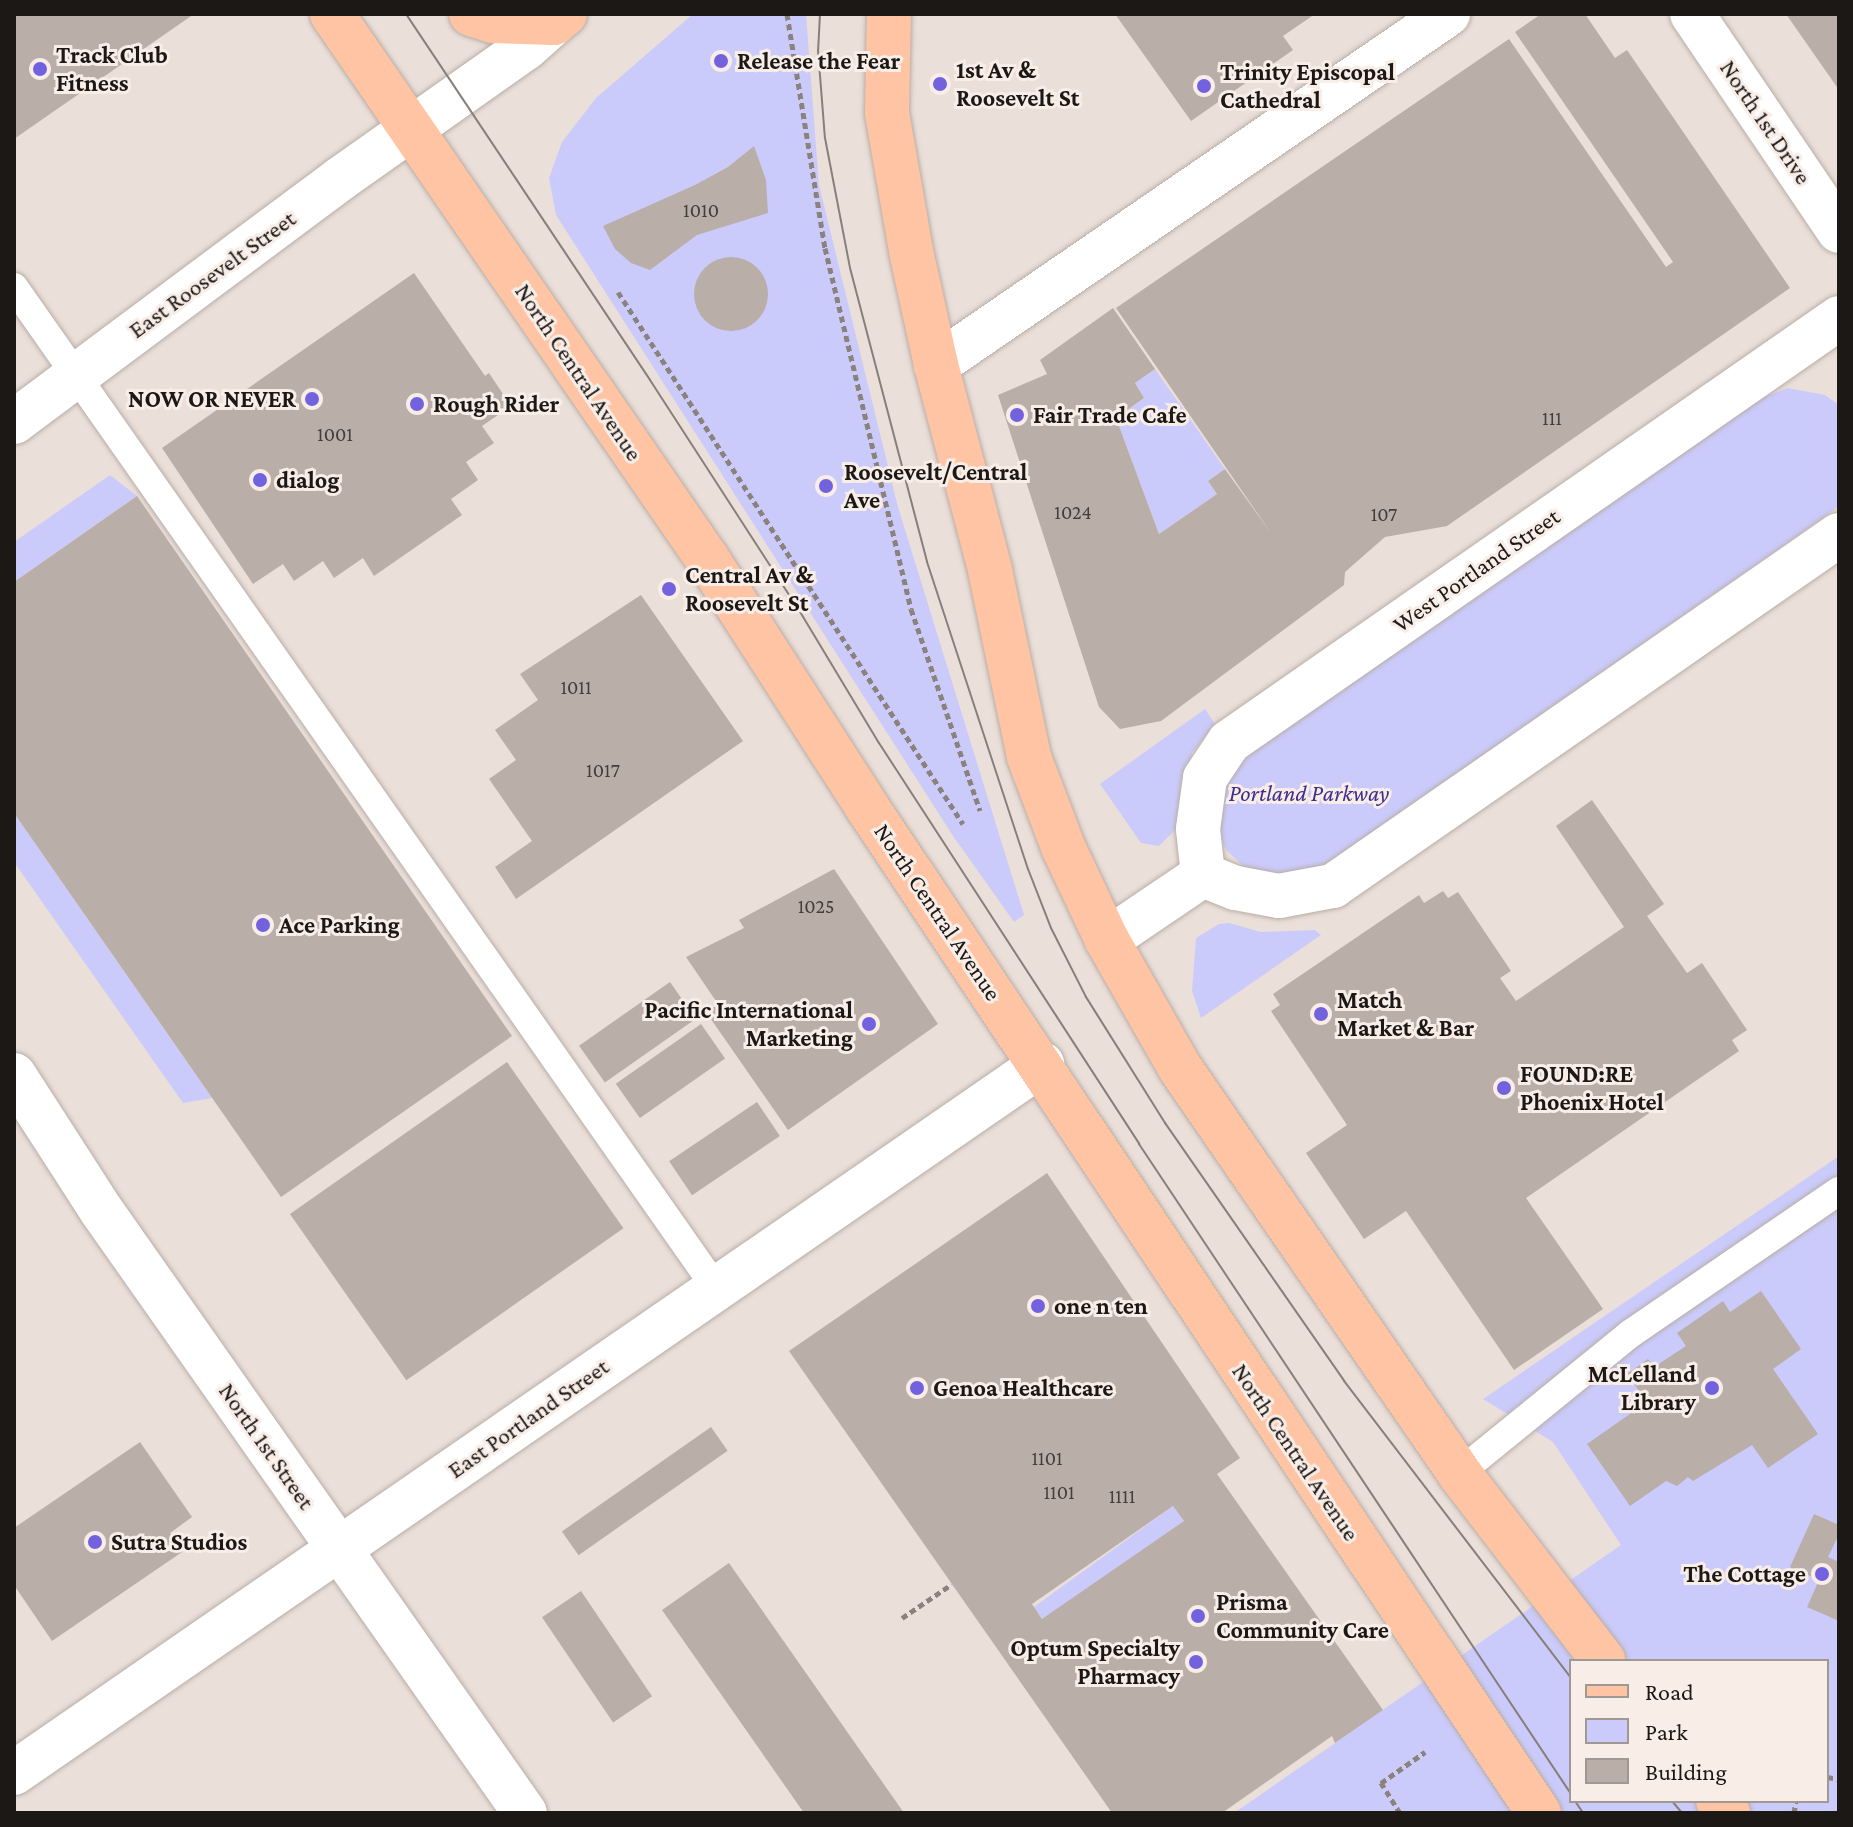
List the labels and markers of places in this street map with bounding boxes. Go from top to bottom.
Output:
place label: Track Club Fitness [56,41,168,97]
place label: Release the Fear [737,47,900,75]
marker: Release the Fear [712,52,730,70]
place label: 1st Av & Roosevelt St [956,56,1079,112]
place label: Trinity Episcopal Cathedral [1220,58,1395,114]
marker: Track Club Fitness [31,60,49,78]
marker: 1st Av & Roosevelt St [931,75,949,93]
marker: Trinity Episcopal Cathedral [1195,77,1213,95]
place label: NOW OR NEVER [128,385,296,413]
marker: NOW OR NEVER [303,390,321,408]
place label: Rough Rider [433,390,559,418]
marker: Rough Rider [408,395,426,413]
place label: Fair Trade Cafe [1033,401,1187,429]
marker: Fair Trade Cafe [1008,406,1026,424]
place label: Roosevelt/Central Ave [844,458,1027,514]
place label: dialog [276,466,339,494]
marker: dialog [251,471,269,489]
marker: Roosevelt/Central Ave [815,475,837,497]
place label: Central Av & Roosevelt St [685,561,814,617]
marker: Central Av & Roosevelt St [660,580,678,598]
place label: Ace Parking [279,911,400,939]
marker: Ace Parking [254,916,272,934]
place label: Match Market & Bar [1337,986,1474,1042]
place label: Pacific International Marketing [644,996,853,1052]
marker: Match Market & Bar [1312,1005,1330,1023]
marker: Pacific International Marketing [860,1015,878,1033]
place label: FOUND:RE Phoenix Hotel [1520,1060,1664,1116]
marker: FOUND:RE Phoenix Hotel [1495,1079,1513,1097]
place label: one n ten [1054,1292,1148,1320]
marker: one n ten [1029,1297,1047,1315]
place label: McLelland Library [1588,1360,1696,1416]
place label: Genoa Healthcare [933,1374,1114,1402]
marker: Genoa Healthcare [908,1379,926,1397]
marker: McLelland Library [1703,1379,1721,1397]
place label: Sutra Studios [111,1528,247,1556]
marker: Sutra Studios [86,1533,104,1551]
place label: The Cottage [1683,1560,1806,1588]
marker: The Cottage [1813,1565,1831,1583]
place label: Prisma Community Care [1216,1588,1389,1644]
marker: Prisma Community Care [1187,1605,1209,1627]
place label: Optum Specialty Pharmacy [1010,1634,1180,1690]
marker: Optum Specialty Pharmacy [1187,1653,1205,1671]

